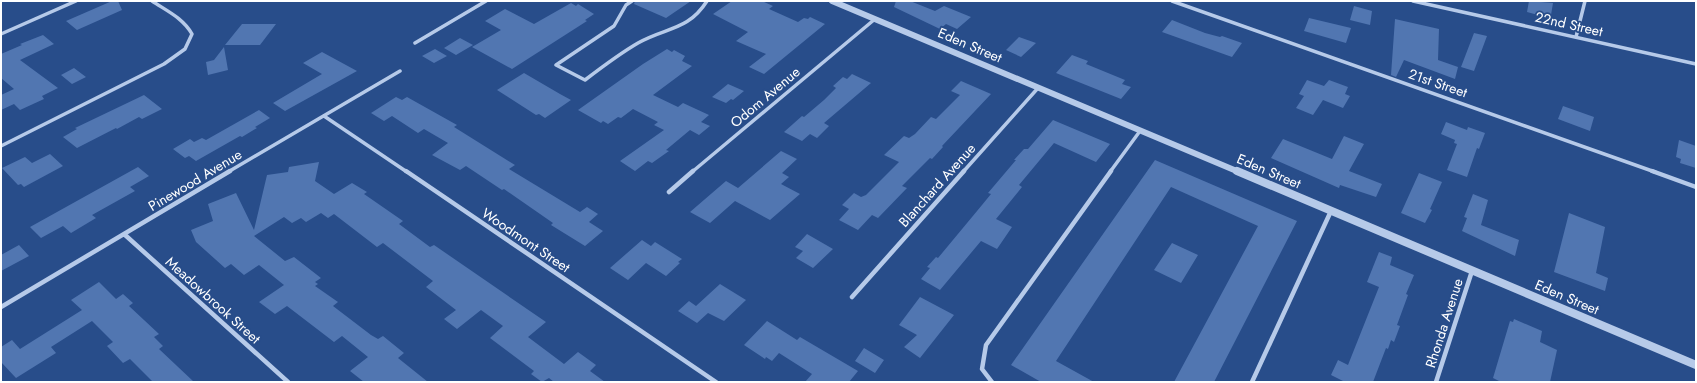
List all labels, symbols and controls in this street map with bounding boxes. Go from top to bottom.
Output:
street label: 22nd Street [1533,7,1605,42]
street label: Eden Street [935,23,1006,68]
street label: Odom Avenue [726,62,804,132]
street label: 21st Street [1406,64,1471,103]
street label: Blanchard Avenue [894,139,980,231]
street label: Pinewood Avenue [144,144,246,216]
street label: Eden Street [1234,149,1305,194]
street label: Woodmont Street [478,203,575,277]
street label: Meadowbrook Street [161,252,265,349]
street label: Eden Street [1532,275,1603,320]
street label: Rhonda Avenue [1420,276,1468,370]

